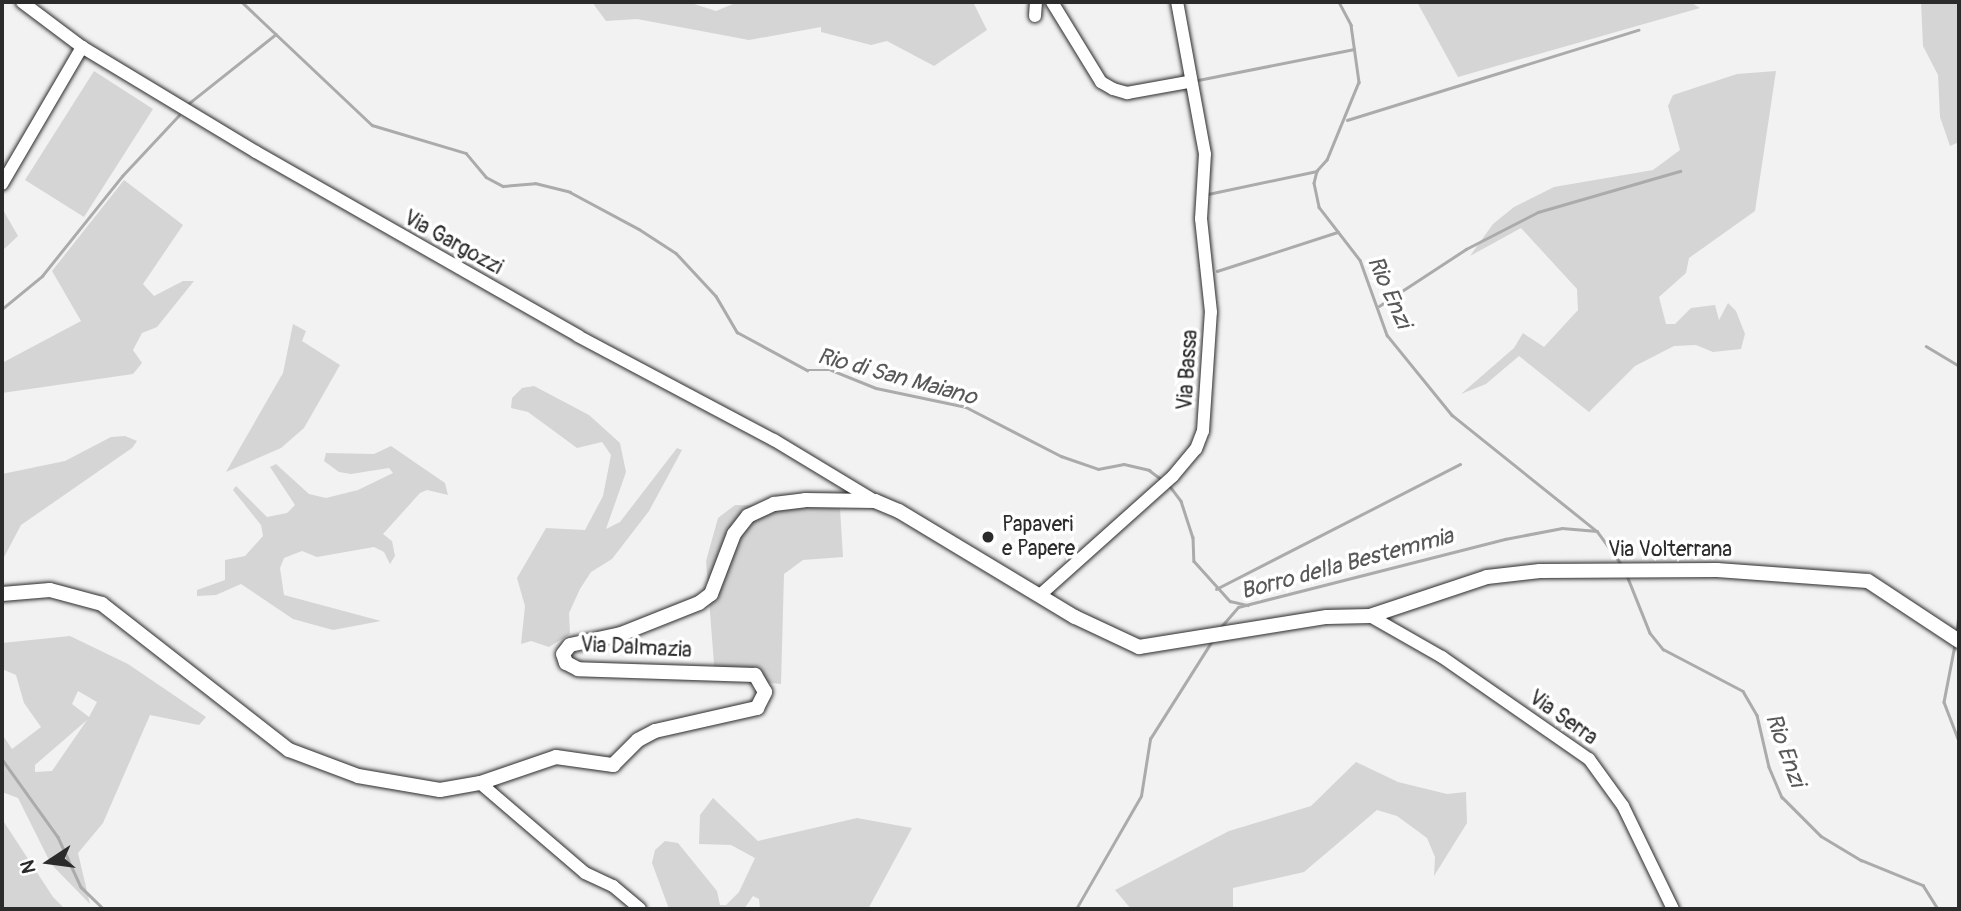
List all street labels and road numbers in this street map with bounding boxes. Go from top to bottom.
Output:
street label: Via Gargozzi [399,205,507,281]
street label: Via Bassa [1173,329,1203,411]
street label: Via Volterrana [1608,537,1732,563]
street label: Via Dalmazia [580,633,692,663]
street label: Via Serra [1524,685,1602,751]

